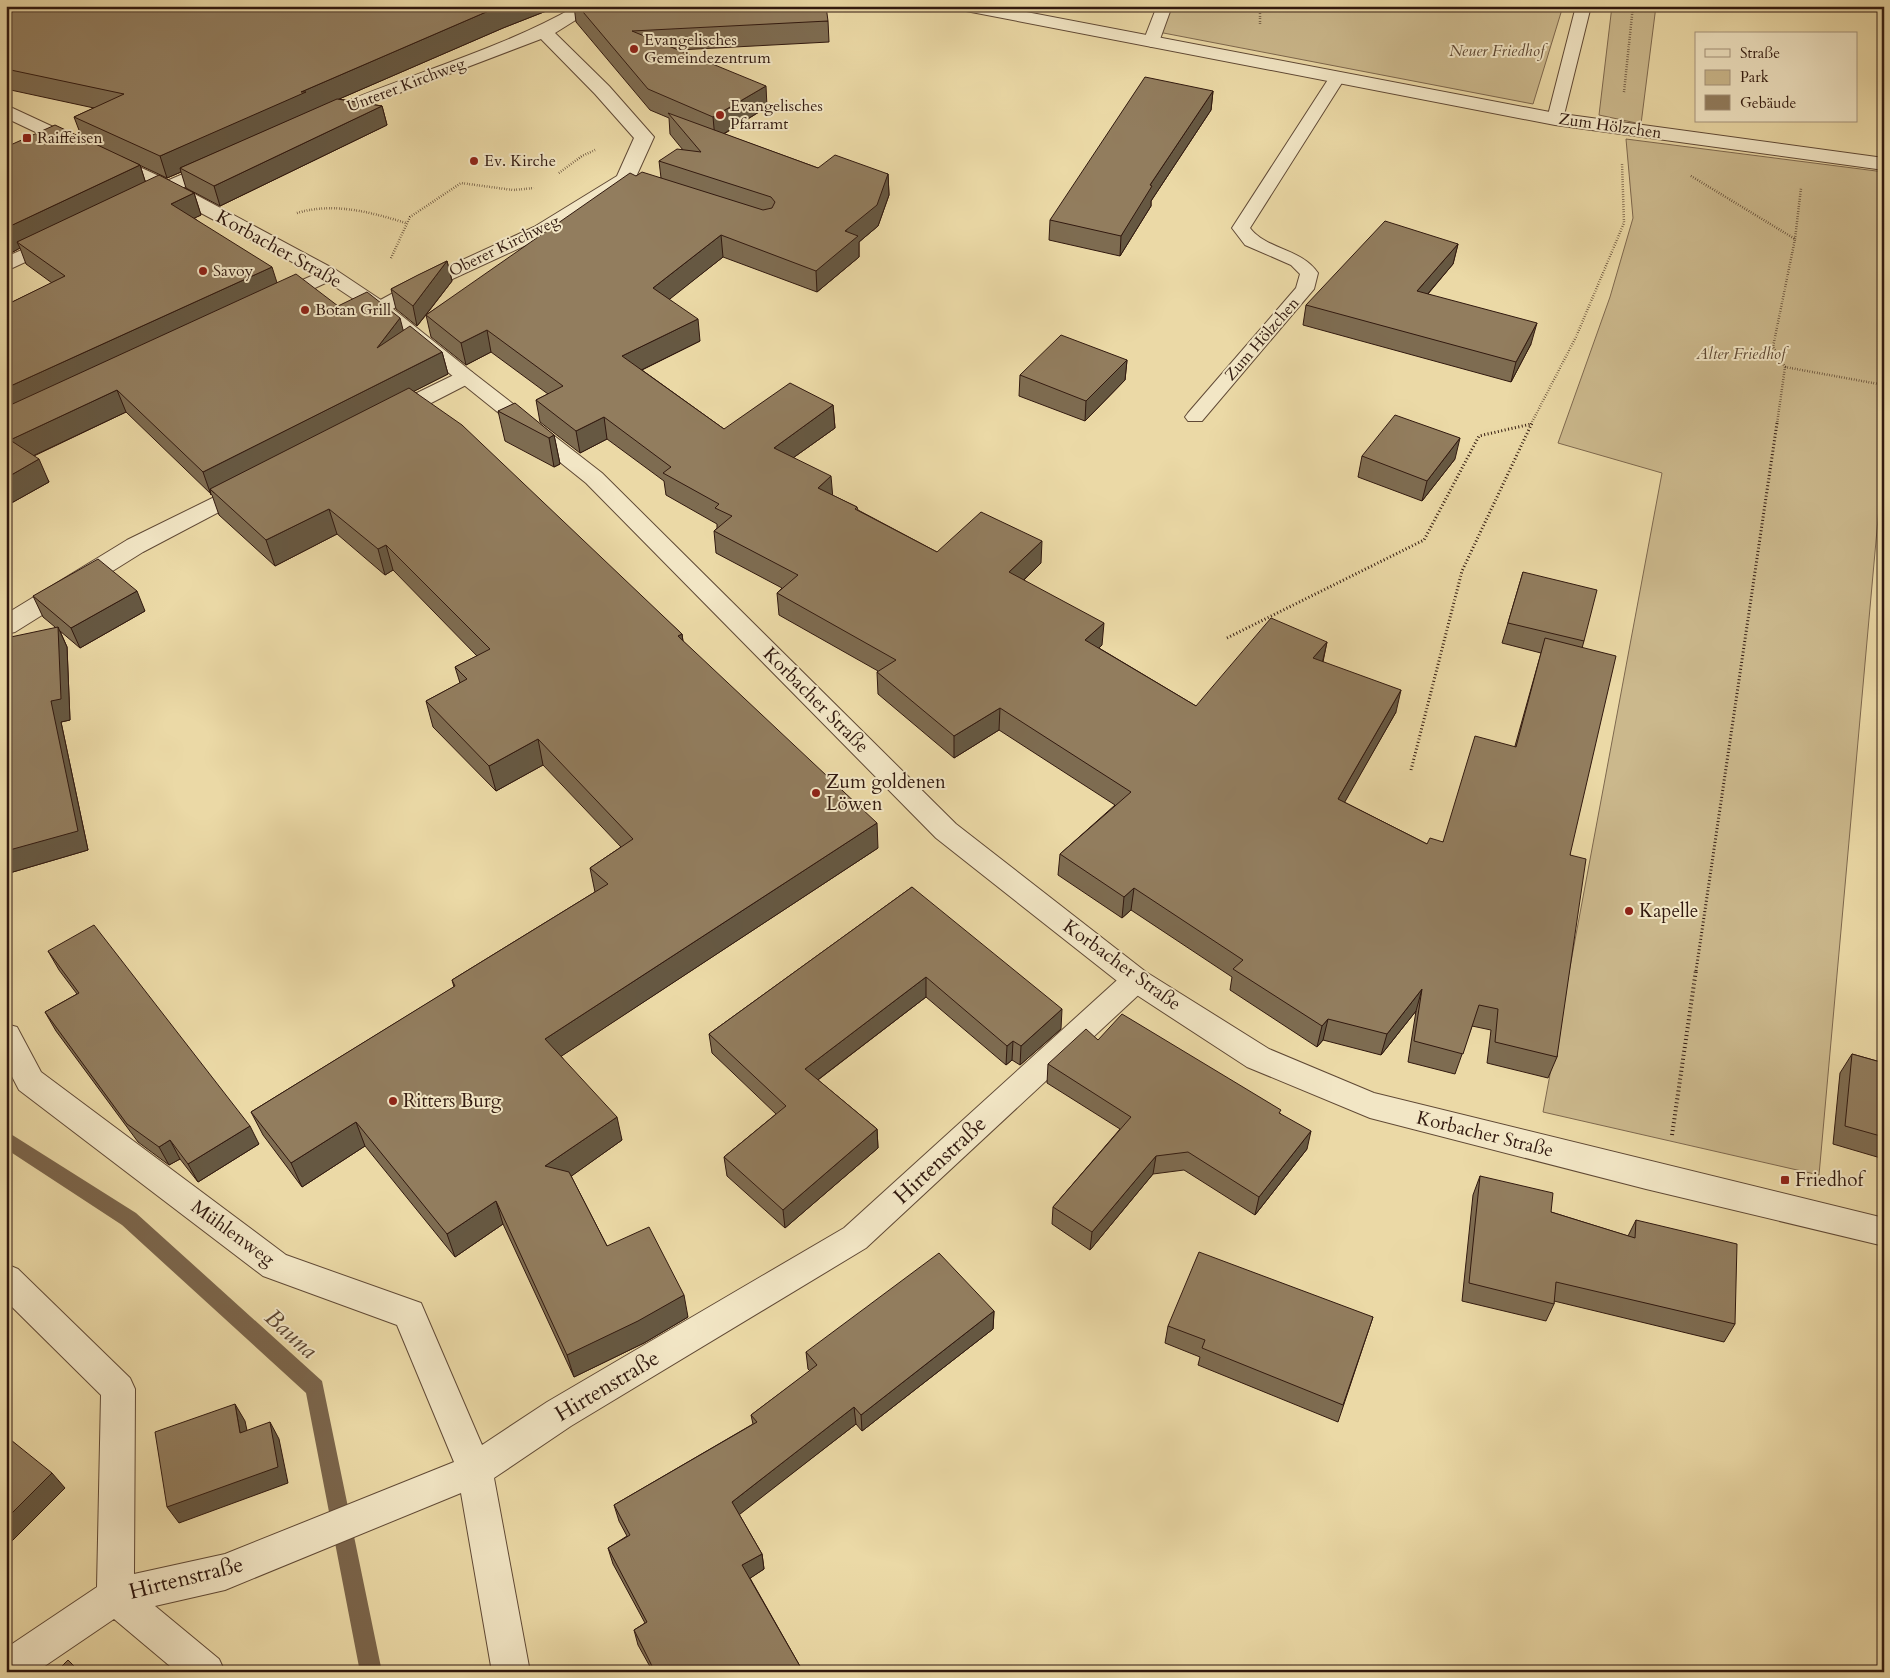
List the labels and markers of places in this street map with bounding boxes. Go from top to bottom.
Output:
place label: Evangelisches Gemeindezentrum [644,29,771,69]
marker: Evangelisches Gemeindezentrum [628,43,640,55]
place label: Evangelisches Pfarramt [730,95,823,135]
marker: Evangelisches Pfarramt [714,109,726,121]
place label: Raiffeisen [37,127,103,149]
marker: Raiffeisen [21,132,33,144]
place label: Ev. Kirche [484,150,556,172]
marker: Ev. Kirche [468,155,480,167]
place label: Savoy [213,260,254,282]
marker: Savoy [197,265,209,277]
place label: Botan Grill [315,299,391,321]
marker: Botan Grill [299,304,311,316]
place label: Zum goldenen Löwen [826,769,946,817]
marker: Zum goldenen Löwen [810,787,822,799]
place label: Kapelle [1639,898,1698,924]
marker: Kapelle [1623,905,1635,917]
place label: Ritters Burg [403,1088,502,1114]
marker: Ritters Burg [387,1095,399,1107]
place label: Friedhof [1795,1167,1867,1193]
marker: Friedhof [1779,1174,1791,1186]

